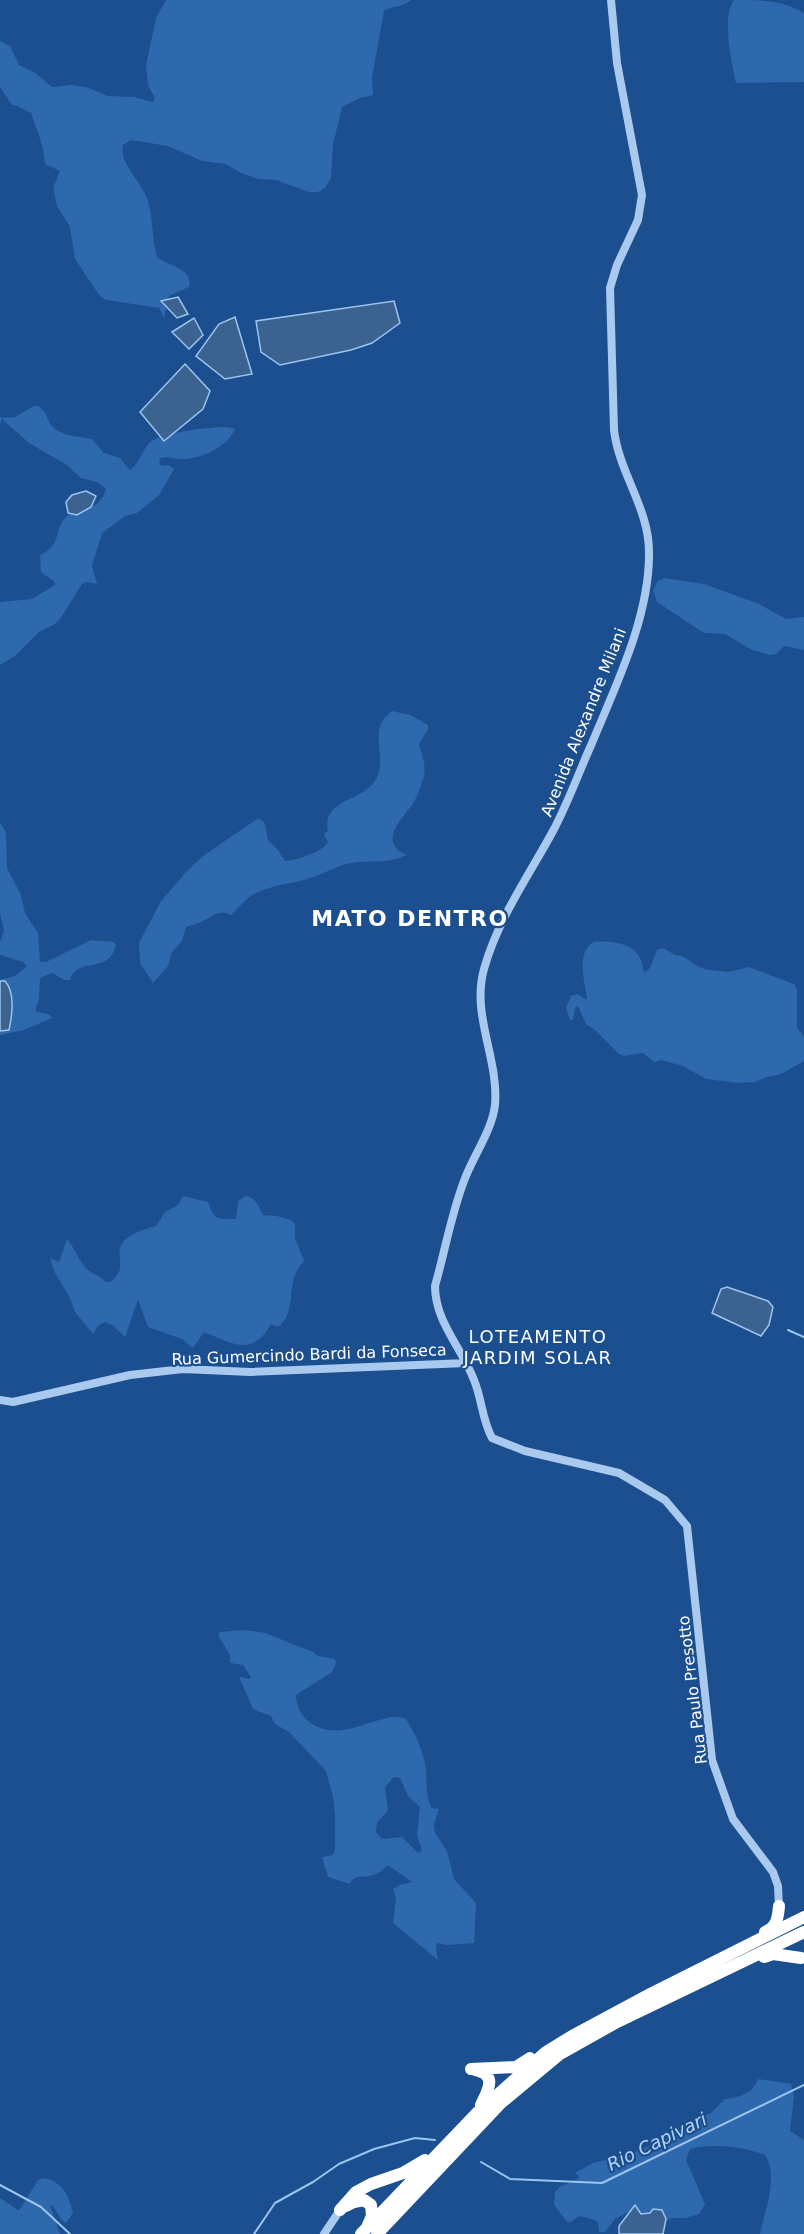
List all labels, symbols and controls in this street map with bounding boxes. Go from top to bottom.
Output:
street label: Avenida Alexandre Milani [537,625,630,819]
district label: MATO DENTRO [311,906,509,931]
district label: LOTEAMENTO JARDIM SOLAR [462,1326,613,1368]
street label: Rua Gumercindo Bardi da Fonseca [171,1340,447,1369]
street label: Rua Paulo Presotto [674,1615,711,1765]
water label: Rio Capivari [603,2108,710,2175]

